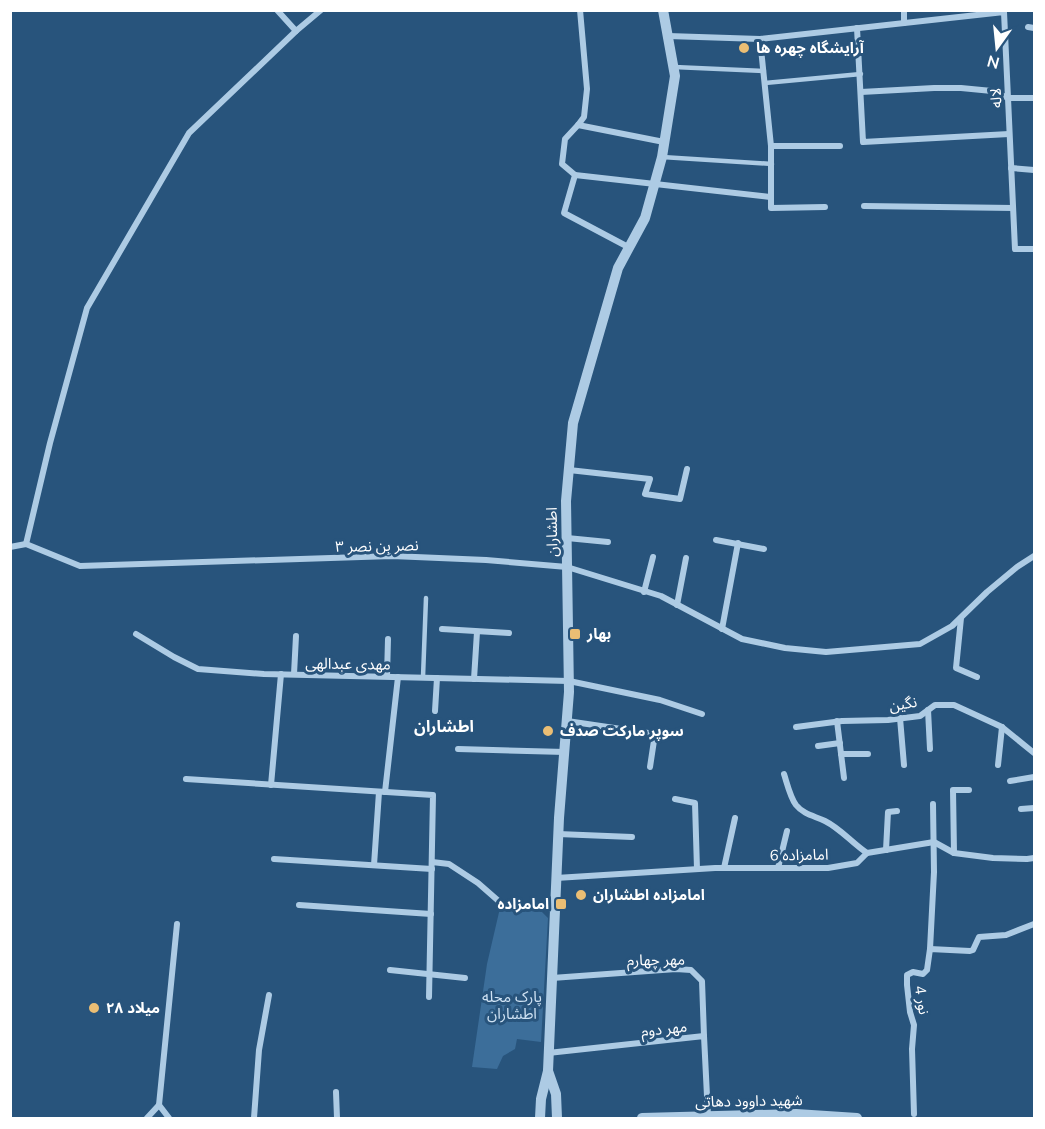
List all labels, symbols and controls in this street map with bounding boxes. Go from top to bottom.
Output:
north arrow [967,18,1027,78]
place label: آرایشگاه چهره ها [756,38,865,58]
marker: آرایشگاه چهره ها [737,41,751,55]
text: N [985,49,1002,74]
street label: لاله [985,88,1007,108]
street label: اطشاران [542,507,562,557]
street label: نصر بن نصر ۳ [335,535,419,557]
place label: بهار [586,624,611,644]
marker: بهار [568,627,582,641]
street label: مهدی عبدالهی [305,653,391,675]
street label: نگین [887,692,919,716]
district label: اطشاران [414,716,474,738]
place label: سوپر مارکت صدف [560,721,684,741]
marker: سوپر مارکت صدف [541,724,555,738]
street label: امامزاده 6 [769,844,829,866]
place label: امامزاده اطشاران [593,885,705,905]
marker: امامزاده اطشاران [574,888,588,902]
place label: امامزاده [497,894,549,914]
marker: امامزاده [554,897,568,911]
street label: مهر چهارم [627,949,685,972]
street label: نور 4 [910,984,934,1016]
park label: پارک محله اطشاران [482,987,542,1024]
place label: میلاد ۲۸ [106,998,160,1018]
marker: میلاد ۲۸ [87,1001,101,1015]
street label: مهر دوم [640,1017,688,1042]
street label: شهید داوود دهاتی [695,1090,803,1112]

